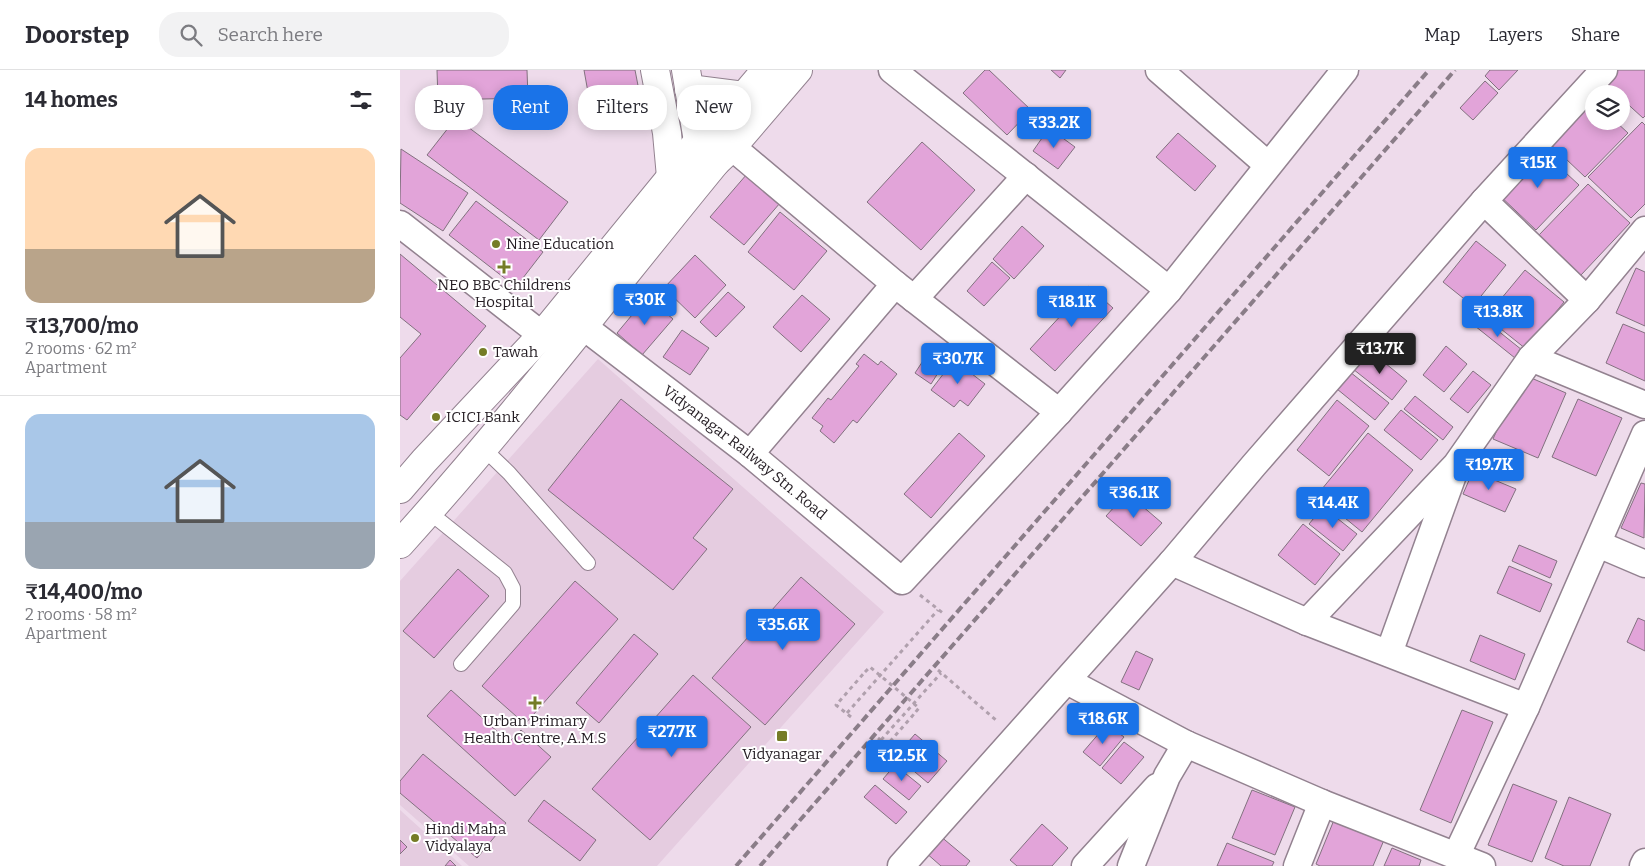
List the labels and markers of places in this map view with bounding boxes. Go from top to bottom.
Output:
pin: ₹33.2K [1013,106,1095,149]
pin: ₹15K [1508,146,1568,189]
place label: Nine Education [506,235,614,253]
marker: Nine Education [490,238,502,250]
marker: NEO BBC Childrens Hospital [497,260,511,274]
place label: NEO BBC Childrens Hospital [437,276,571,311]
pin: ₹30K [615,284,675,326]
pin: ₹18.1K [1031,286,1113,328]
pin: ₹13.8K [1457,296,1539,338]
pin: ₹13.7K [1339,332,1421,375]
pin: ₹30.7K [917,342,999,385]
place label: Tawah [493,343,539,361]
marker: Tawah [477,346,489,358]
place label: ICICI Bank [446,408,520,426]
marker: ICICI Bank [430,411,442,423]
pin: ₹19.7K [1448,448,1530,491]
pin: ₹36.1K [1093,476,1175,519]
pin: ₹14.4K [1292,486,1374,529]
pin: ₹35.6K [742,608,824,651]
marker: Urban Primary Health Centre, A.M.S [528,696,542,710]
pin: ₹18.6K [1062,702,1144,745]
place label: Urban Primary Health Centre, A.M.S [464,712,606,747]
pin: ₹27.7K [631,716,713,758]
marker: Vidyanagar [775,729,789,743]
pin: ₹12.5K [861,740,943,782]
place label: Vidyanagar [742,745,822,763]
place label: Hindi Maha Vidyalaya [425,820,506,855]
marker: Hindi Maha Vidyalaya [409,832,421,844]

